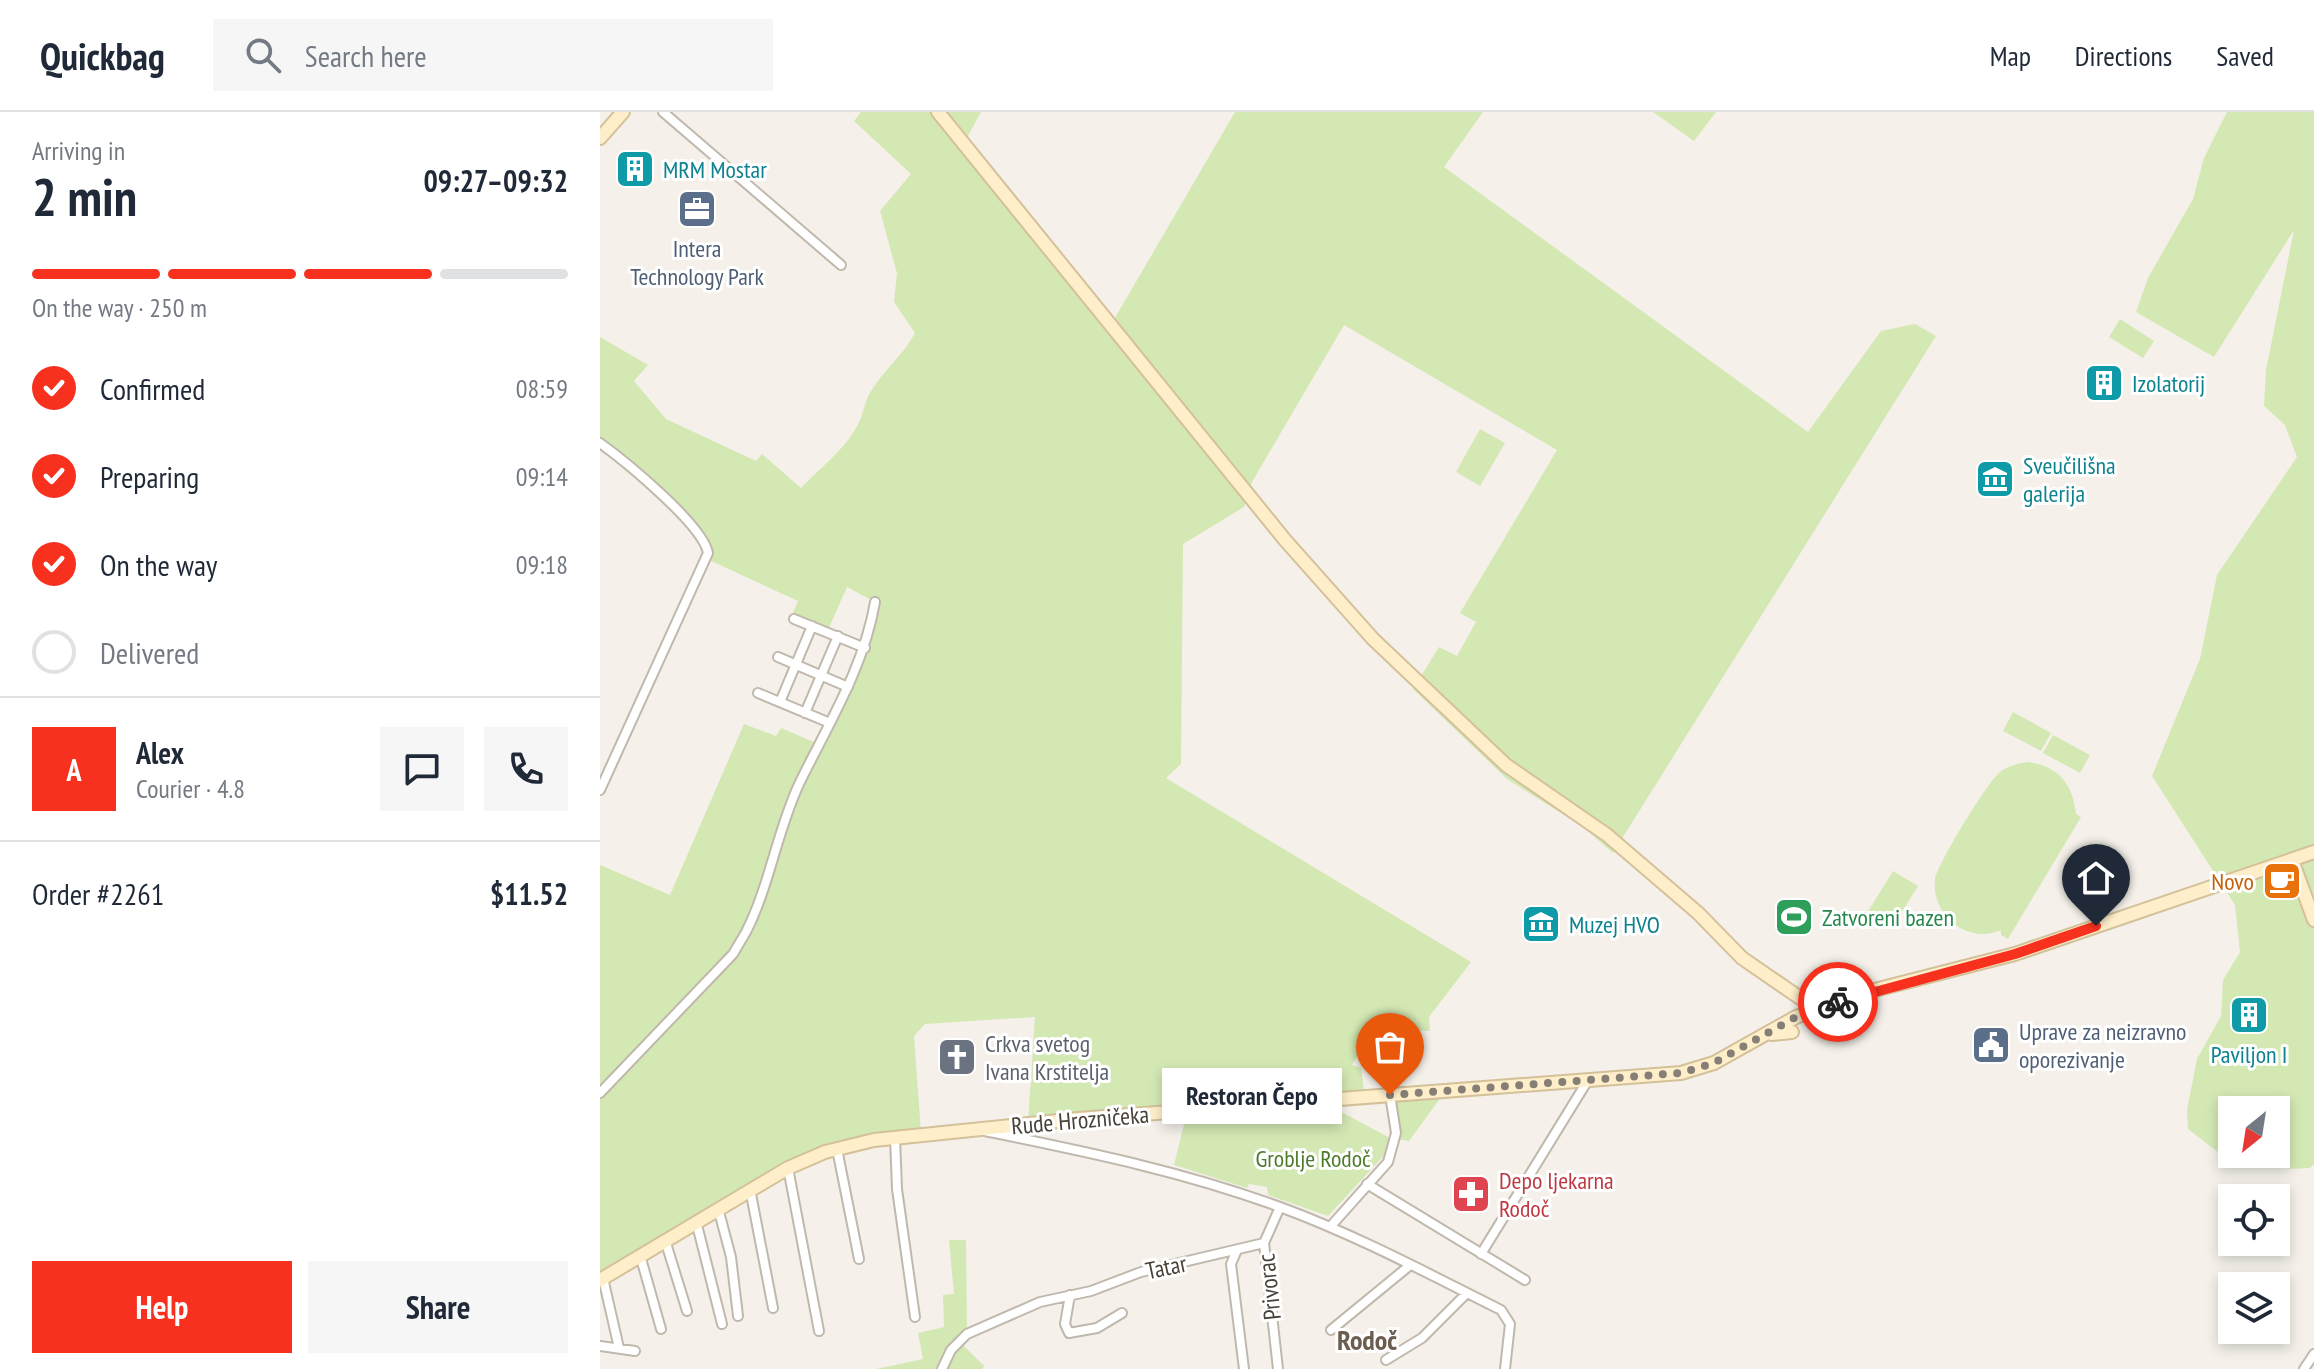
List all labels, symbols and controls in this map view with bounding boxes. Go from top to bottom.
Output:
search box [213,19,773,91]
text: Quickbag [40,31,165,80]
icon: search [241,33,285,77]
text: Search here [305,36,427,75]
text: Map [1990,37,2031,74]
text: Directions [2075,37,2172,74]
text: Saved [2216,37,2274,74]
text: Arriving in [32,134,125,167]
building icon: MRM Mostar [614,148,656,190]
place label: MRM Mostar [663,154,767,185]
text: 09:27–09:32 [424,161,568,200]
text: 2 min [32,163,137,230]
office icon: Intera Technology Park [676,188,718,230]
place label: Intera Technology Park [630,233,764,292]
text: On the way · 250 m [32,291,207,324]
building icon: Izolatorij [2083,362,2125,404]
icon: check [32,366,76,410]
place label: Izolatorij [2132,368,2205,399]
text: Confirmed [100,369,205,408]
text: 08:59 [516,372,568,405]
place label: Sveučilišna galerija [2023,450,2116,509]
icon: check [32,454,76,498]
text: Preparing [100,457,199,496]
museum icon: Sveučilišna galerija [1974,458,2016,500]
text: 09:14 [516,460,568,493]
icon: check [32,542,76,586]
text: On the way [100,545,217,584]
text: 09:18 [516,548,568,581]
text: Delivered [100,633,199,672]
button: chat [380,727,464,811]
button: phone [484,727,568,811]
text: Alex [136,733,184,772]
text: A [66,750,82,789]
text: Courier · 4.8 [136,772,245,805]
pin [2062,844,2130,926]
icon: home [2074,856,2118,900]
cafe icon: Novo [2261,860,2303,902]
place label: Novo [2211,866,2254,897]
text: Order #2261 [32,874,164,913]
text: $11.52 [490,874,568,913]
sports icon: Zatvoreni bazen [1773,896,1815,938]
place label: Zatvoreni bazen [1822,902,1954,933]
museum icon: Muzej HVO [1520,903,1562,945]
place label: Muzej HVO [1569,909,1660,940]
courier [1798,962,1878,1042]
icon: bike [1816,980,1860,1024]
building icon: Paviljon I [2228,994,2270,1036]
pin [1356,1013,1424,1095]
place label: Uprave za neizravno oporezivanje [2019,1016,2186,1075]
public building icon: Uprave za neizravno oporezivanje [1970,1024,2012,1066]
icon: bag [1368,1025,1412,1069]
place label: Crkva svetog Ivana Krstitelja [985,1028,1109,1087]
church icon: Crkva svetog Ivana Krstitelja [936,1036,978,1078]
place label: Paviljon I [2211,1039,2287,1070]
callout: Restoran Čepo [1162,1067,1342,1123]
text: Restoran Čepo [1186,1079,1318,1112]
north arrow [2218,1096,2290,1168]
map controls [2218,1096,2290,1344]
street label: Rude Hrozničeka [1010,1099,1150,1141]
park label: Groblje Rodoč [1255,1143,1371,1174]
place label: Depo ljekarna Rodoč [1499,1165,1614,1224]
pharmacy icon: Depo ljekarna Rodoč [1450,1173,1492,1215]
button: locate [2218,1184,2290,1256]
street label: Tatar [1143,1247,1190,1286]
street label: Privorac [1250,1252,1288,1322]
button: Help [32,1261,292,1353]
button: Share [308,1261,568,1353]
button: layers [2218,1272,2290,1344]
district label: Rodoč [1337,1321,1397,1358]

